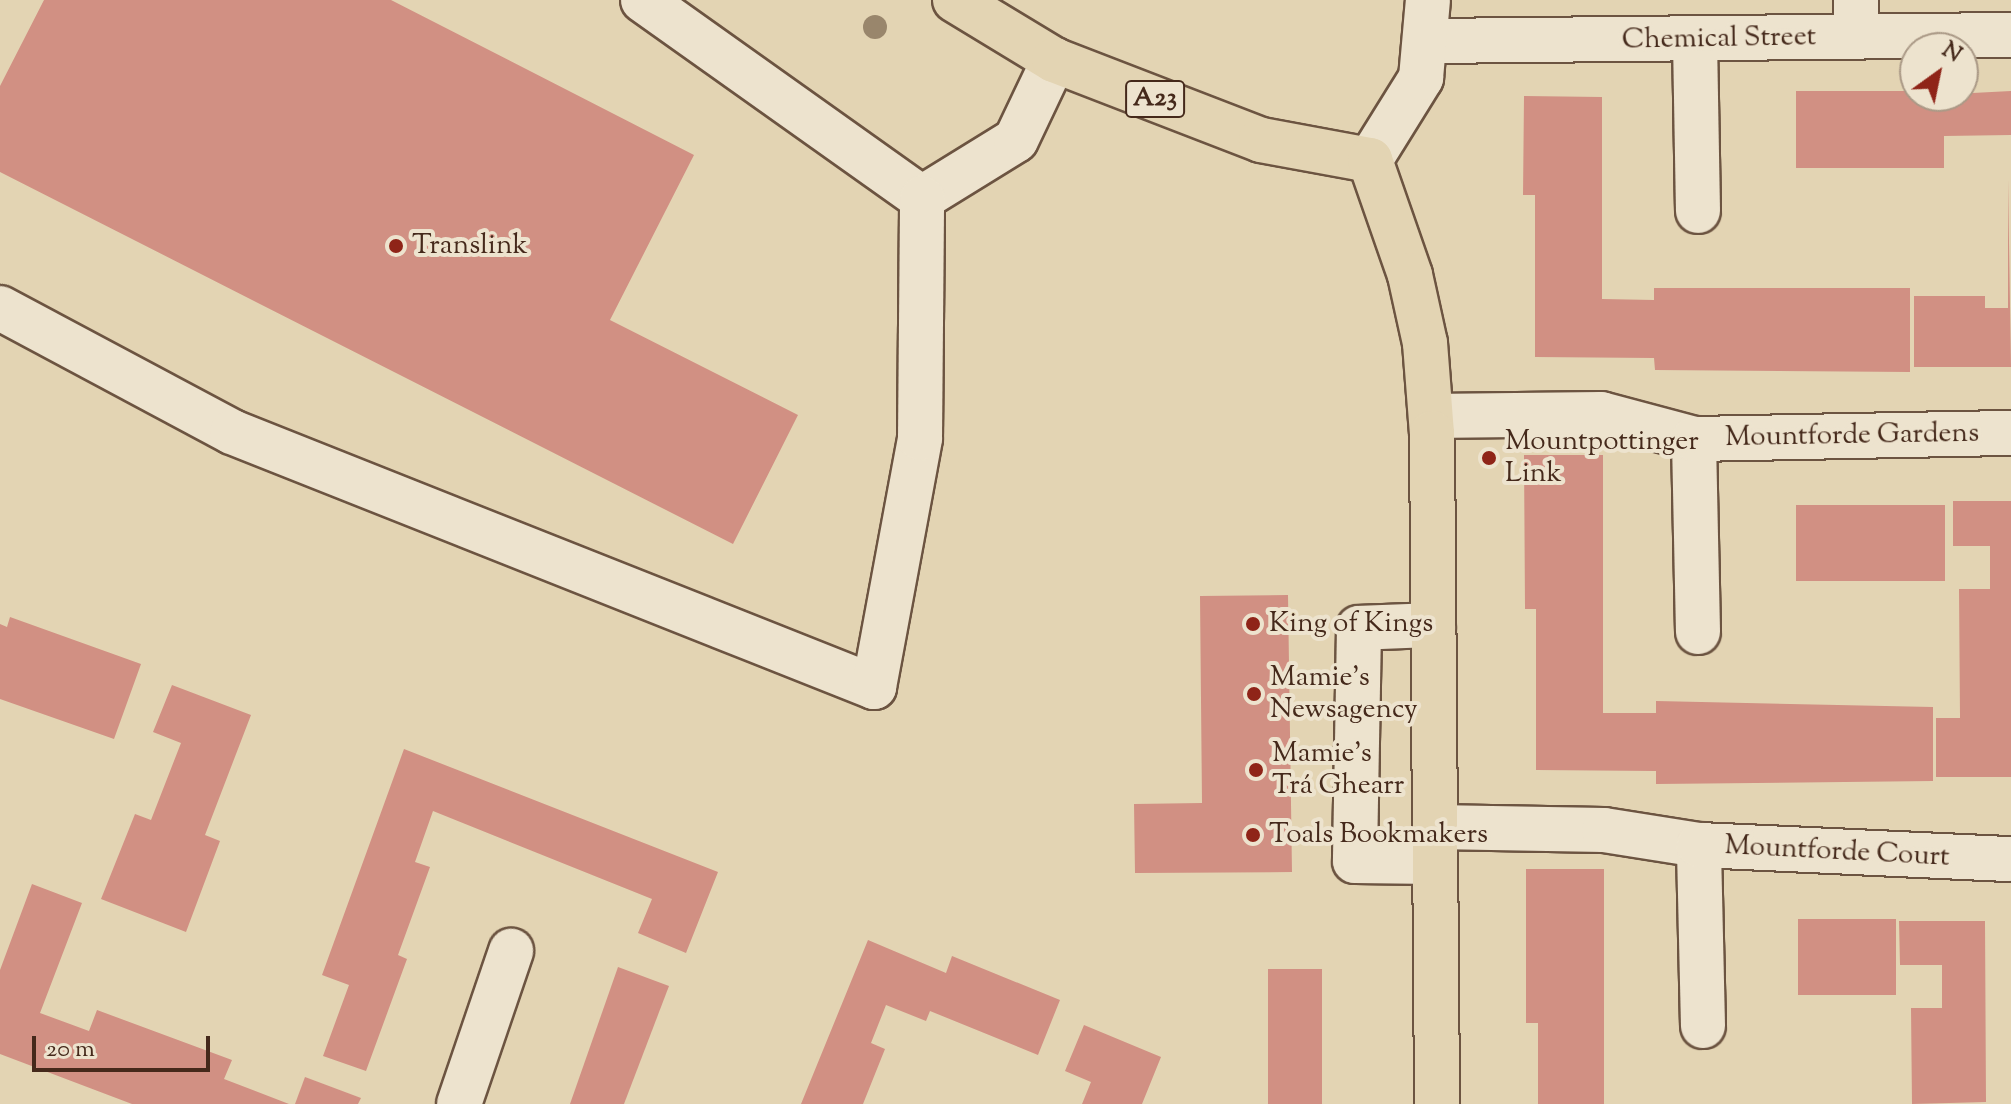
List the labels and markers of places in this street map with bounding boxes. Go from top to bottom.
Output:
place label: Translink [412,229,528,263]
marker: Translink [387,237,405,255]
place label: Mountpottinger Link [1505,425,1699,491]
marker: Mountpottinger Link [1480,449,1498,467]
place label: King of Kings [1269,607,1433,641]
marker: King of Kings [1244,615,1262,633]
place label: Mamie's Newsagency [1270,661,1418,727]
marker: Mamie's Newsagency [1245,685,1263,703]
place label: Mamie's Trá Ghearr [1272,737,1404,803]
marker: Mamie's Trá Ghearr [1247,761,1265,779]
place label: Toals Bookmakers [1269,818,1488,852]
marker: Toals Bookmakers [1244,826,1262,844]

